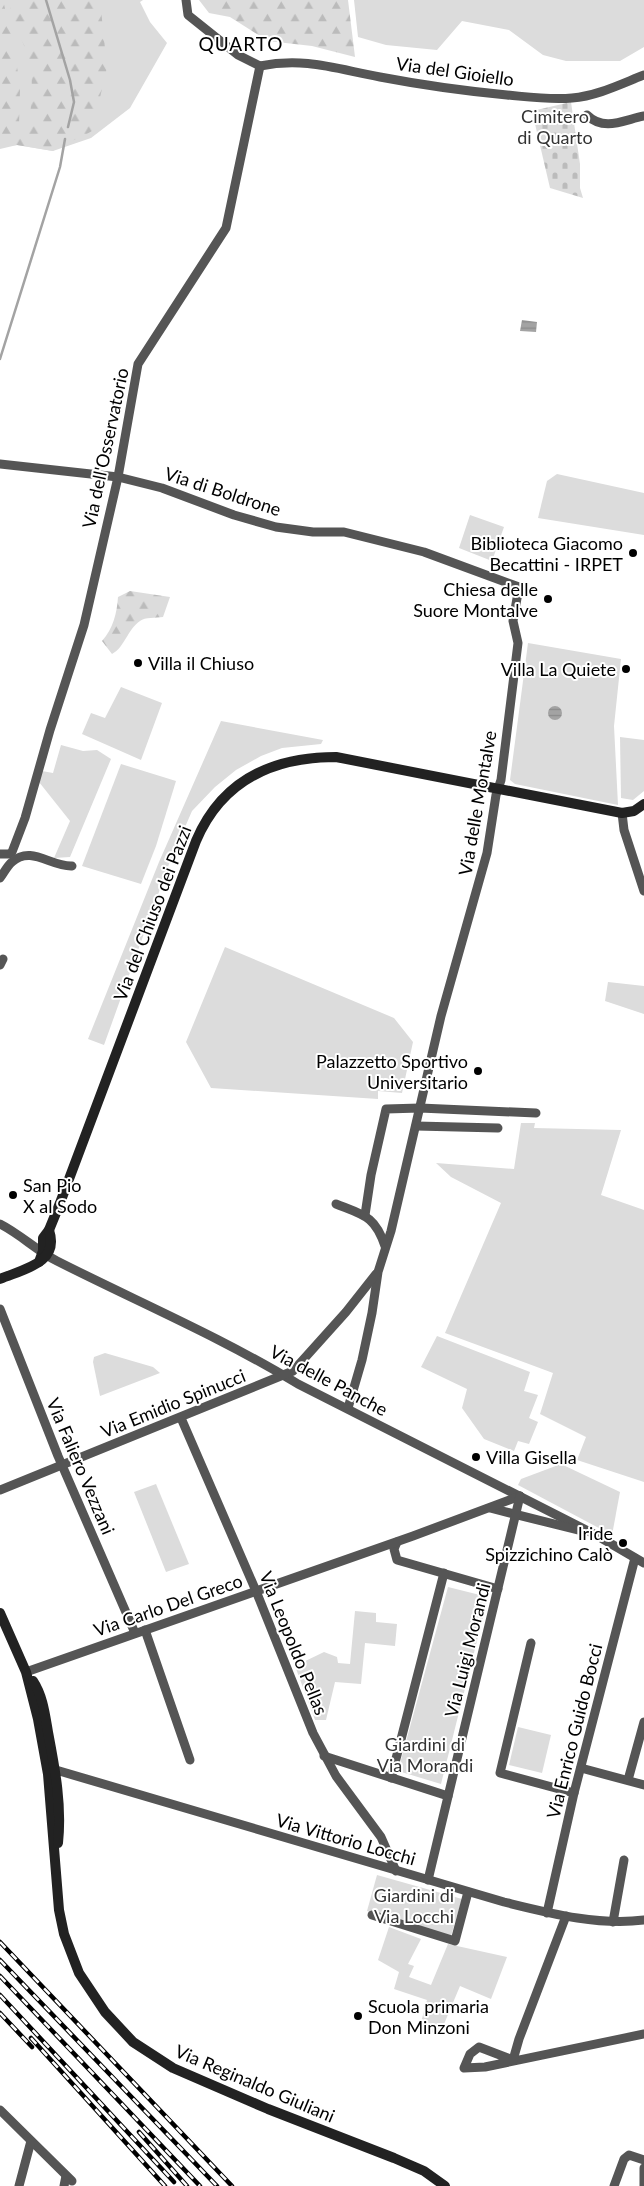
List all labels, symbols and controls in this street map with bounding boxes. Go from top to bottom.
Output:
district label: QUARTO [198,32,284,55]
street label: Via del Gioiello [395,52,515,90]
park label: Cimitero di Quarto [517,105,593,148]
street label: Via dell'Osservatorio [77,366,133,530]
street label: Via di Boldrone [162,462,284,520]
place label: Biblioteca Giacomo Becattini - IRPET [470,532,623,575]
marker: Biblioteca Giacomo Becattini - IRPET [627,547,639,559]
place label: Chiesa delle Suore Montalve [413,578,538,621]
marker: Chiesa delle Suore Montalve [542,593,554,605]
place label: Villa il Chiuso [148,652,254,674]
marker: Villa il Chiuso [132,657,144,669]
place label: Villa La Quiete [501,658,616,680]
marker: Villa La Quiete [620,663,632,675]
street label: Via delle Montalve [453,729,501,877]
street label: Via del Chiuso dei Pazzi [108,822,196,1004]
place label: Palazzetto Sportivo Universitario [316,1050,468,1093]
marker: Palazzetto Sportivo Universitario [472,1065,484,1077]
place label: San Pio X al Sodo [23,1174,97,1217]
marker: San Pio X al Sodo [7,1189,19,1201]
street label: Via delle Panche [266,1340,392,1420]
street label: Via Emidio Spinucci [98,1364,248,1442]
street label: Via Faliero Vezzani [42,1394,120,1538]
place label: Villa Gisella [486,1446,577,1468]
marker: Villa Gisella [470,1451,482,1463]
place label: Iride Spizzichino Calò [485,1522,613,1565]
marker: Iride Spizzichino Calò [617,1537,629,1549]
street label: Via Leopoldo Pellas [255,1568,333,1718]
street label: Via Carlo Del Greco [91,1569,245,1641]
street label: Via Luigi Morandi [440,1580,494,1720]
street label: Via Enrico Guido Bocci [542,1641,606,1821]
park label: Giardini di Via Morandi [377,1733,473,1776]
street label: Via Vittorio Locchi [274,1809,418,1869]
park label: Giardini di Via Locchi [374,1884,454,1927]
place label: Scuola primaria Don Minzoni [368,1995,489,2038]
marker: Scuola primaria Don Minzoni [352,2010,364,2022]
street label: Via Reginaldo Giuliani [172,2039,338,2127]

